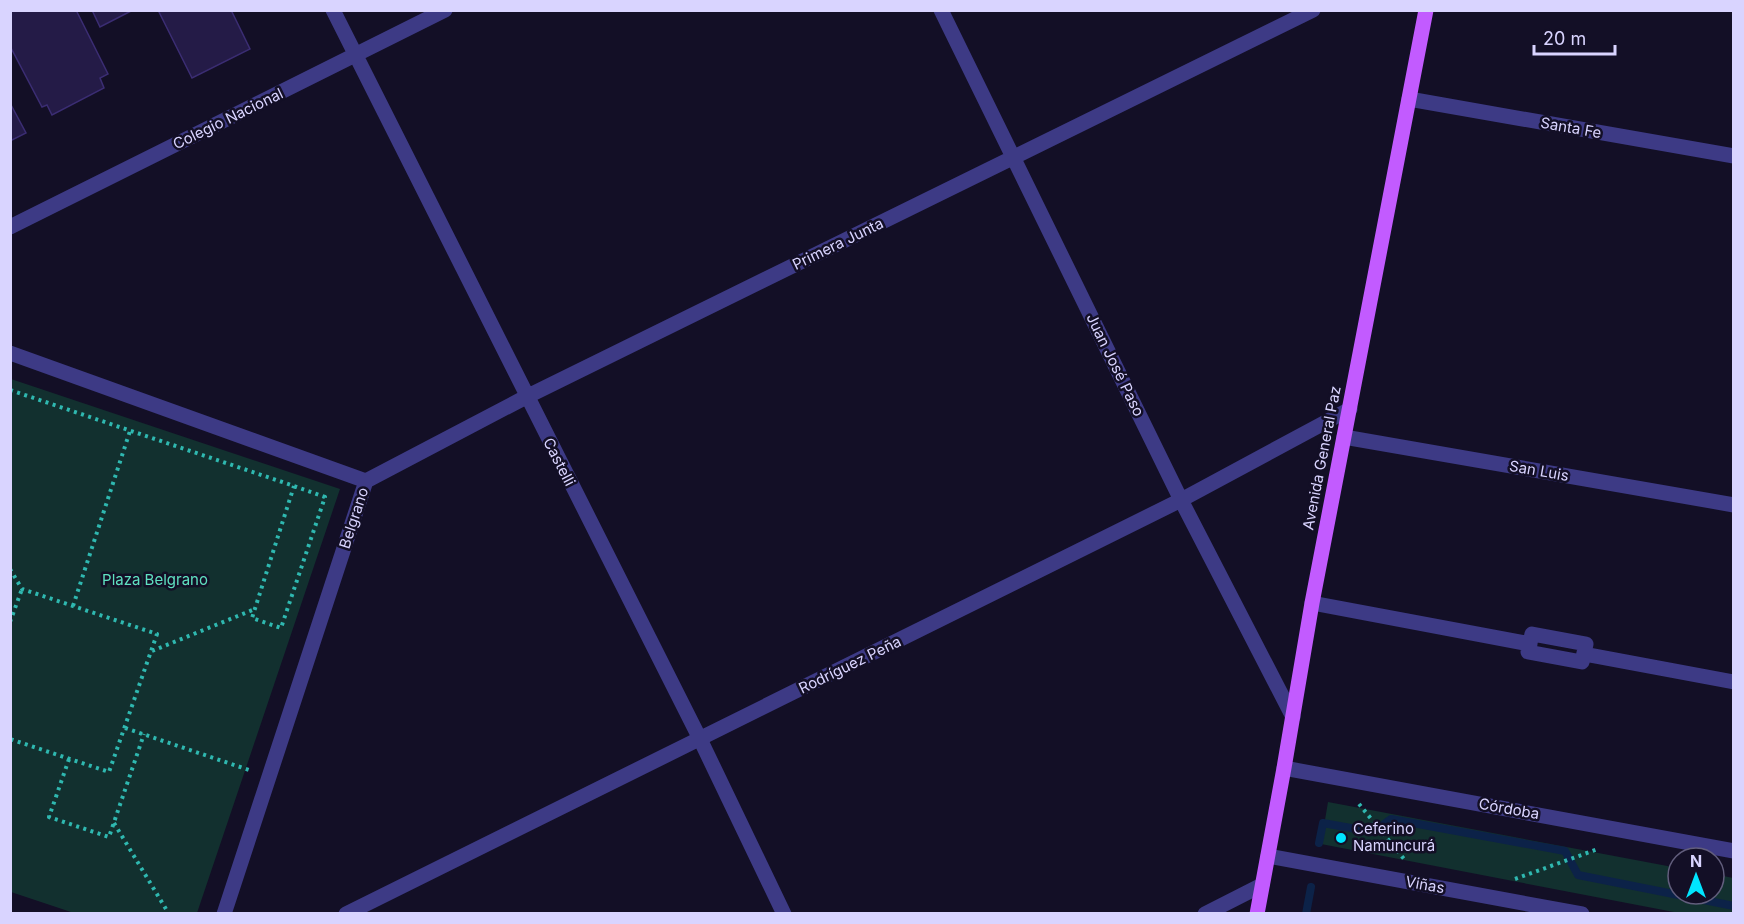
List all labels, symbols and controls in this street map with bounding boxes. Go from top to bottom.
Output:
scale bar [1534,18,1615,56]
text: 20 m [1543,28,1586,49]
street label: Colegio Nacional [170,84,286,153]
street label: Santa Fe [1539,113,1603,142]
street label: Primera Junta [789,213,886,274]
street label: Juan José Paso [1082,310,1149,419]
street label: Avenida General Paz [1298,384,1345,532]
street label: Castelli [539,434,580,489]
street label: San Luis [1508,456,1570,485]
street label: Belgrano [335,485,372,551]
park label: Plaza Belgrano [102,570,208,589]
street label: Rodríguez Peña [795,632,904,698]
street label: Córdoba [1477,794,1541,823]
place label: Ceferino Namuncurá [1353,819,1435,855]
marker: Ceferino Namuncurá [1334,831,1348,845]
north arrow [1666,846,1726,906]
text: N [1690,851,1702,871]
street label: Viñas [1404,872,1446,897]

